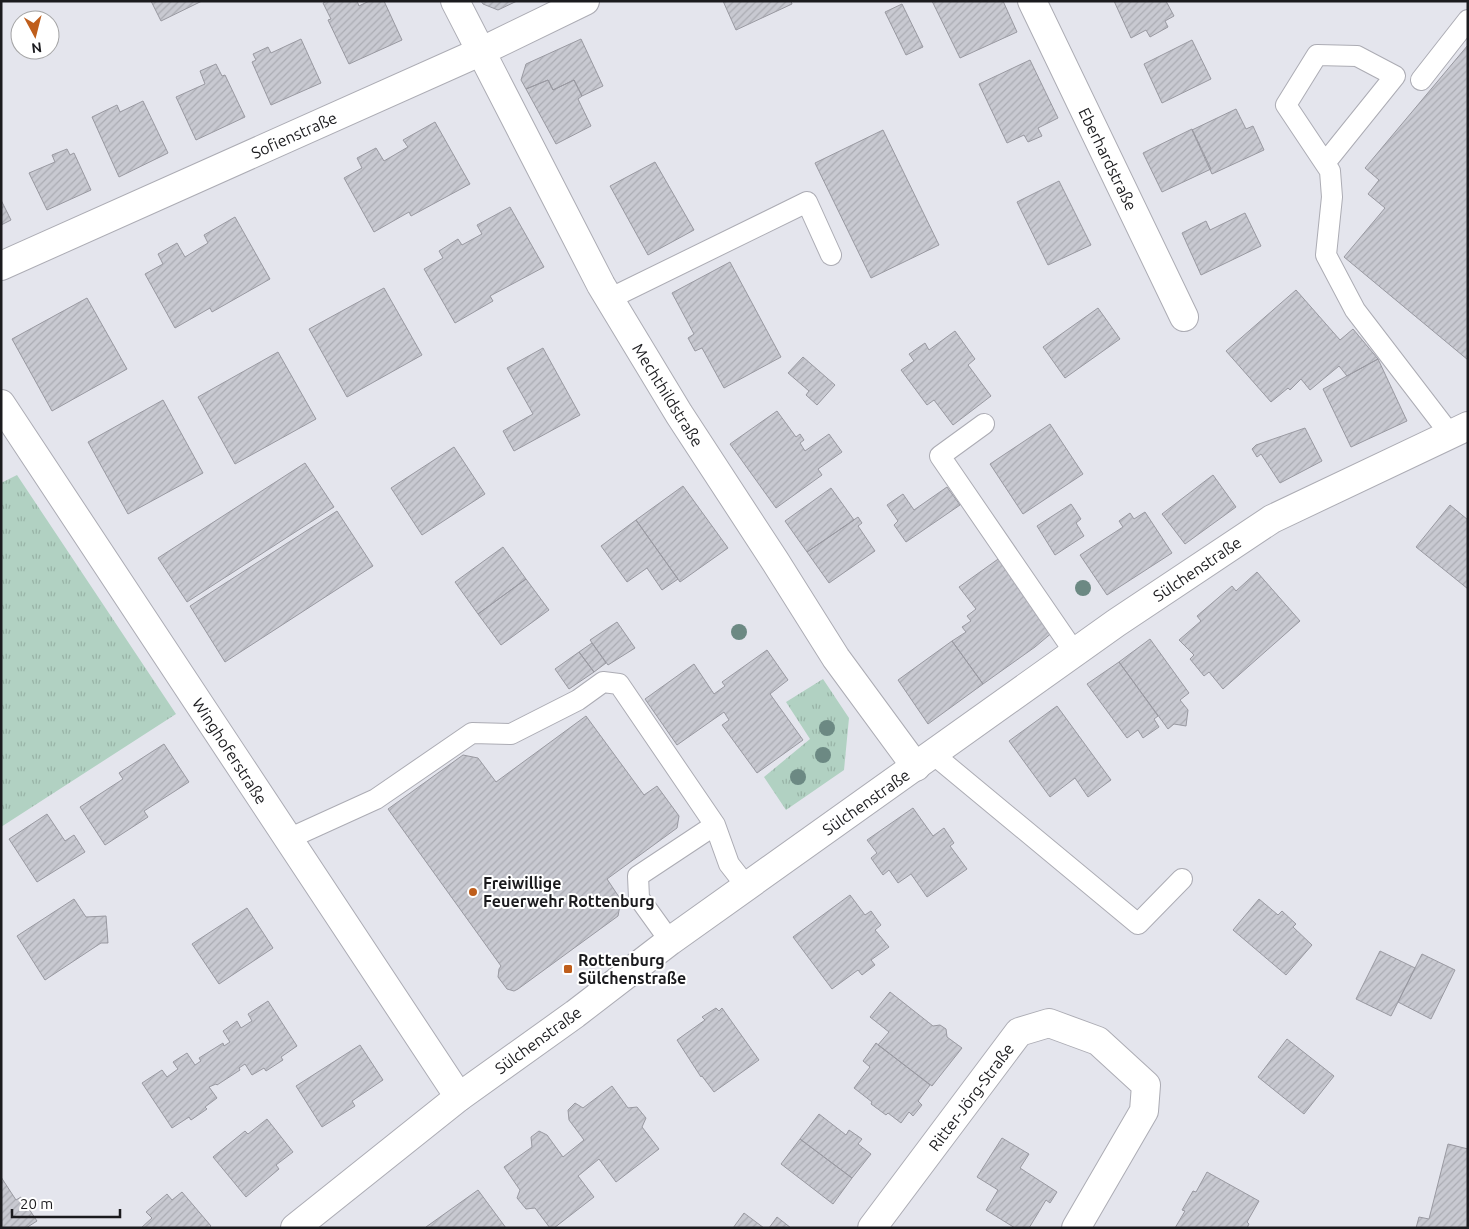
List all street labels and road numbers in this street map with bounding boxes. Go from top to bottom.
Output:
street label: Eberhardstraße [1075,105,1141,213]
street label: Sofienstraße [248,108,340,162]
street label: Mechthildstraße [629,340,707,450]
street label: Sülchenstraße [1150,533,1244,605]
street label: Winghoferstraße [189,695,271,807]
street label: Sülchenstraße [819,765,913,839]
street label: Sülchenstraße [491,1003,585,1077]
street label: Ritter-Jörg-Straße [925,1040,1017,1154]

